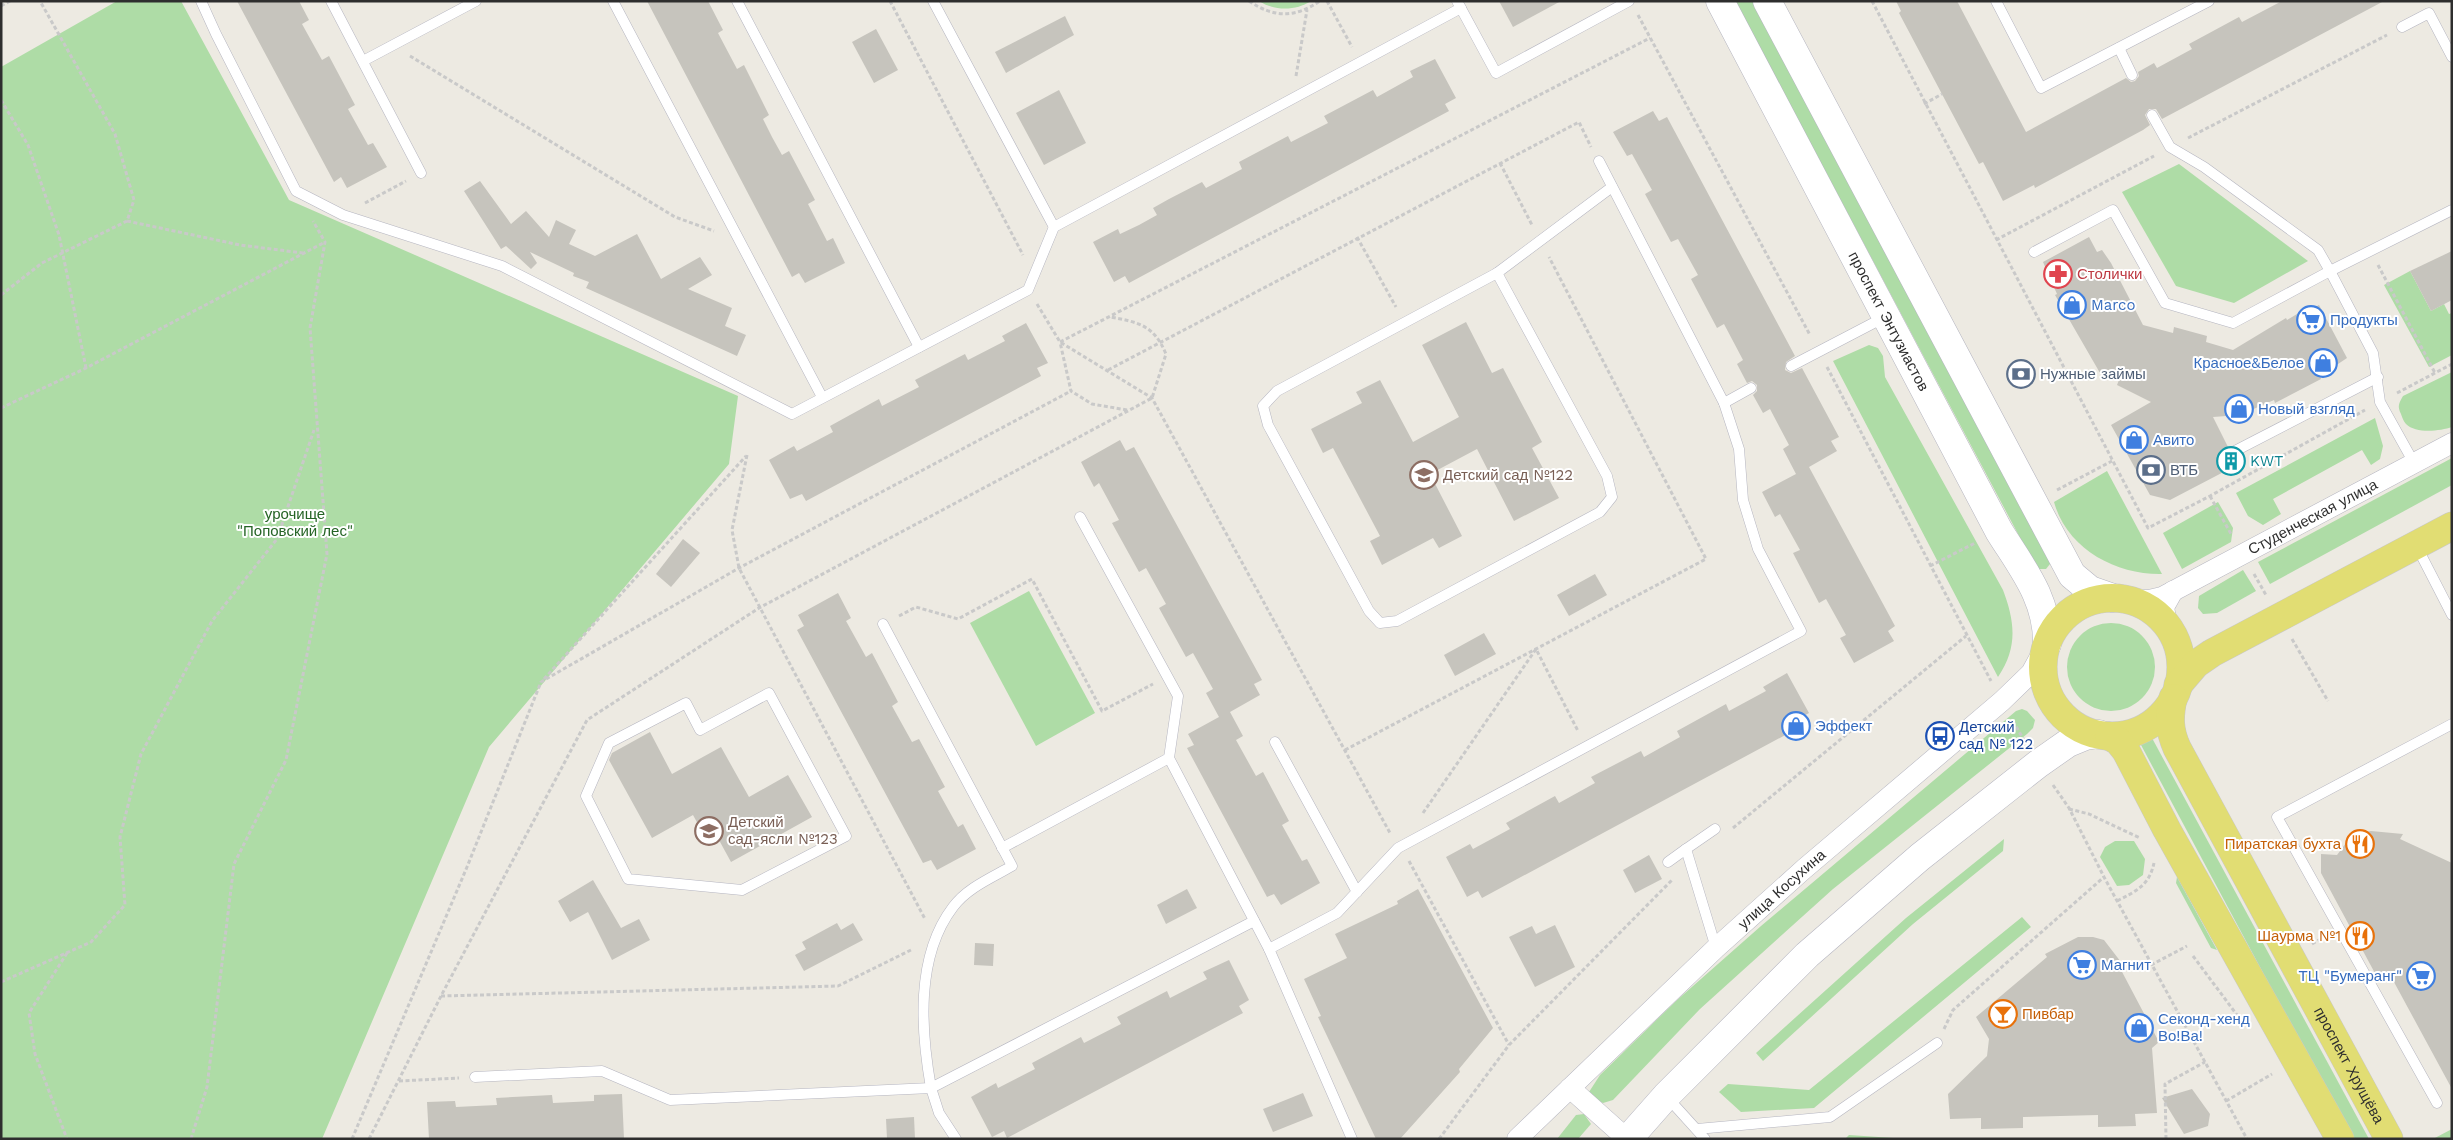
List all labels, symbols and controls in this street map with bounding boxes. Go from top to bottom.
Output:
street label: проспект Энтузиастов [1844,248,1933,394]
pharmacy icon: Столички [2043,259,2073,289]
place label: Столички [2077,265,2142,283]
shop icon: Marco [2057,290,2087,320]
place label: Marco [2091,296,2136,314]
supermarket icon: Продукты [2296,305,2326,335]
place label: Продукты [2330,311,2398,329]
shop icon: Красное&Белое [2308,348,2338,378]
place label: Красное&Белое [2193,354,2304,372]
bank icon: Нужные займы [2006,359,2036,389]
place label: Нужные займы [2040,365,2146,383]
shop icon: Новый взгляд [2224,394,2254,424]
place label: Новый взгляд [2258,400,2355,418]
shop icon: Авито [2119,425,2149,455]
place label: Авито [2153,431,2194,449]
building icon: KWT [2216,446,2246,476]
place label: KWT [2250,452,2283,470]
bank icon: ВТБ [2136,455,2166,485]
school or university icon: Детский сад №122 [1409,460,1439,490]
place label: ВТБ [2170,461,2198,479]
place label: Детский сад №122 [1443,466,1573,484]
street label: Студенческая улица [2245,475,2381,559]
park label: урочище "Поповский лес" [237,505,353,540]
shop icon: Эффект [1781,711,1811,741]
place label: Эффект [1815,717,1873,735]
place label: Детский сад № 122 [1959,718,2033,753]
bus stop icon: Детский сад № 122 [1925,721,1955,751]
place label: Детский сад-ясли №123 [728,813,838,848]
school or university icon: Детский сад-ясли №123 [694,816,724,846]
restaurant icon: Пиратская бухта [2345,829,2375,859]
place label: Пиратская бухта [2225,835,2342,853]
street label: улица Косухина [1734,845,1830,933]
restaurant icon: Шаурма №1 [2345,921,2375,951]
place label: Шаурма №1 [2257,927,2341,945]
supermarket icon: Магнит [2067,950,2097,980]
place label: Магнит [2101,956,2151,974]
supermarket icon: ТЦ "Бумеранг" [2406,961,2436,991]
place label: ТЦ "Бумеранг" [2299,967,2402,985]
bar icon: Пивбар [1988,999,2018,1029]
street label: проспект Хрущёва [2310,1004,2388,1127]
place label: Пивбар [2022,1005,2074,1023]
place label: Секонд-хенд Во!Ва! [2158,1010,2250,1045]
shop icon: Секонд-хенд Во!Ва! [2124,1013,2154,1043]

